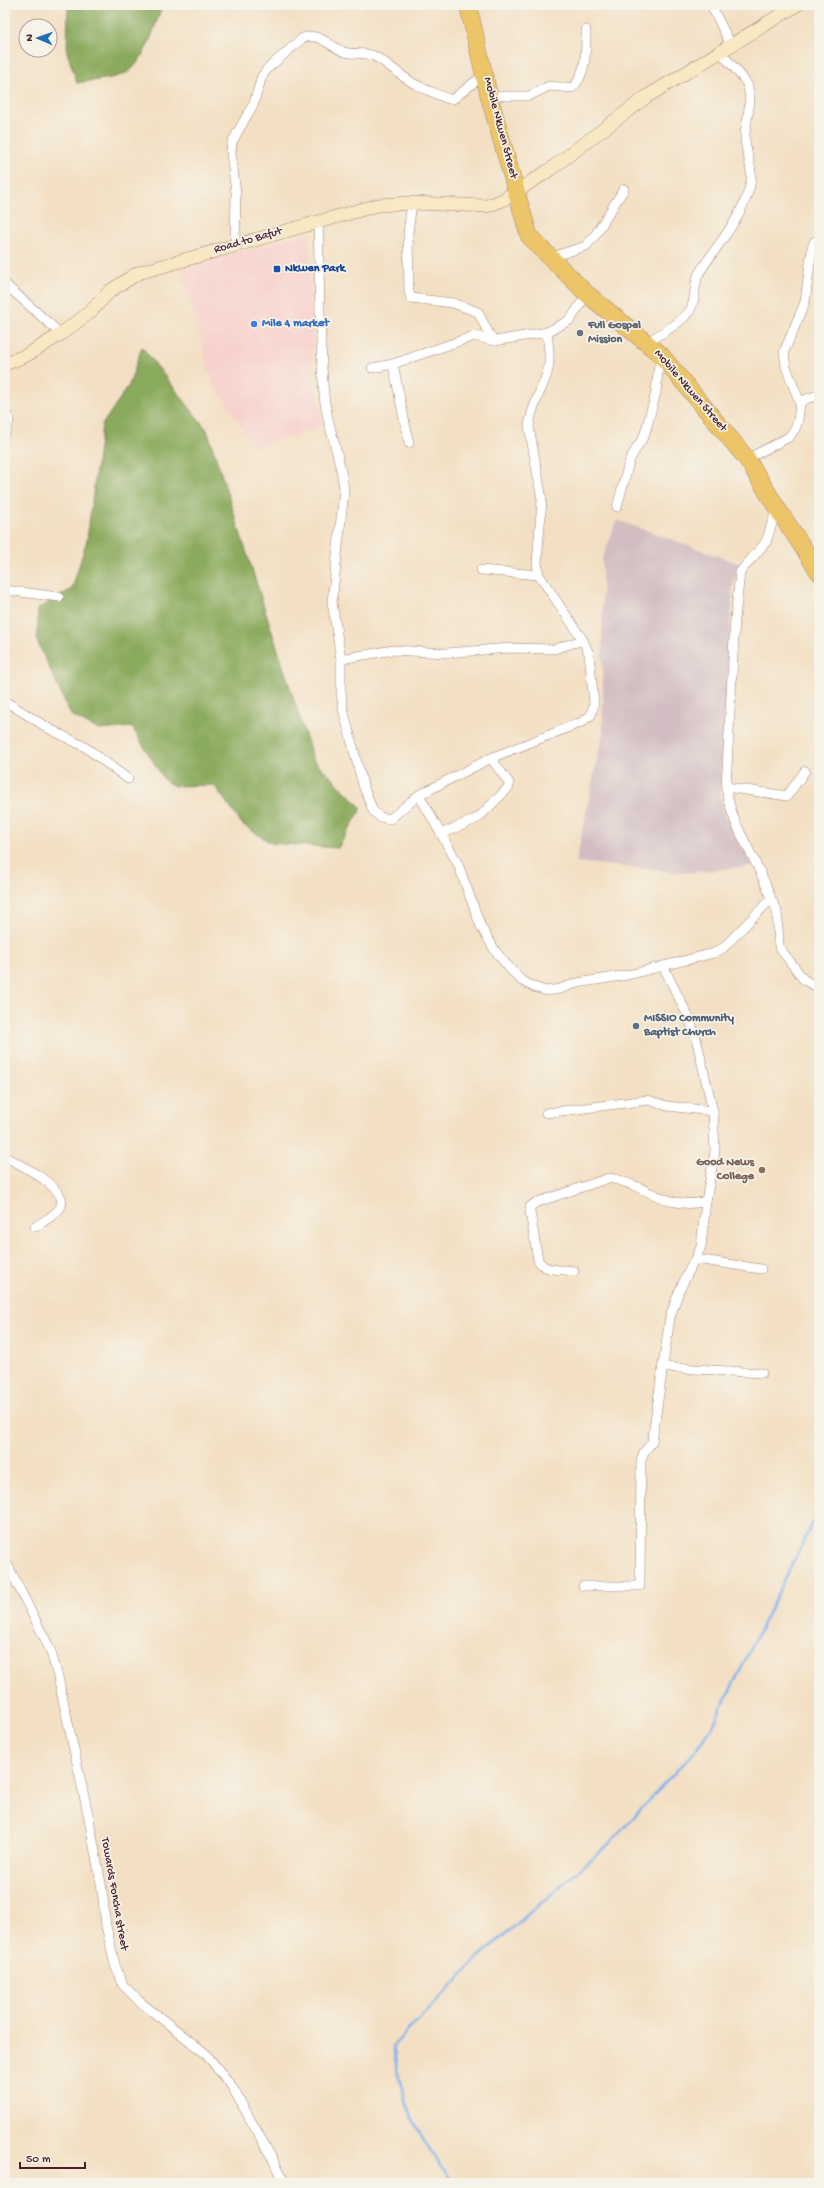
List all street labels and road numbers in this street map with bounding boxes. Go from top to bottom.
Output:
street label: Mobile Nkwen Street [480,76,521,181]
street label: Road to Bafut [212,224,285,257]
street label: Mobile Nkwen Street [650,347,730,436]
street label: Towards Foncha street [97,1836,131,1953]

